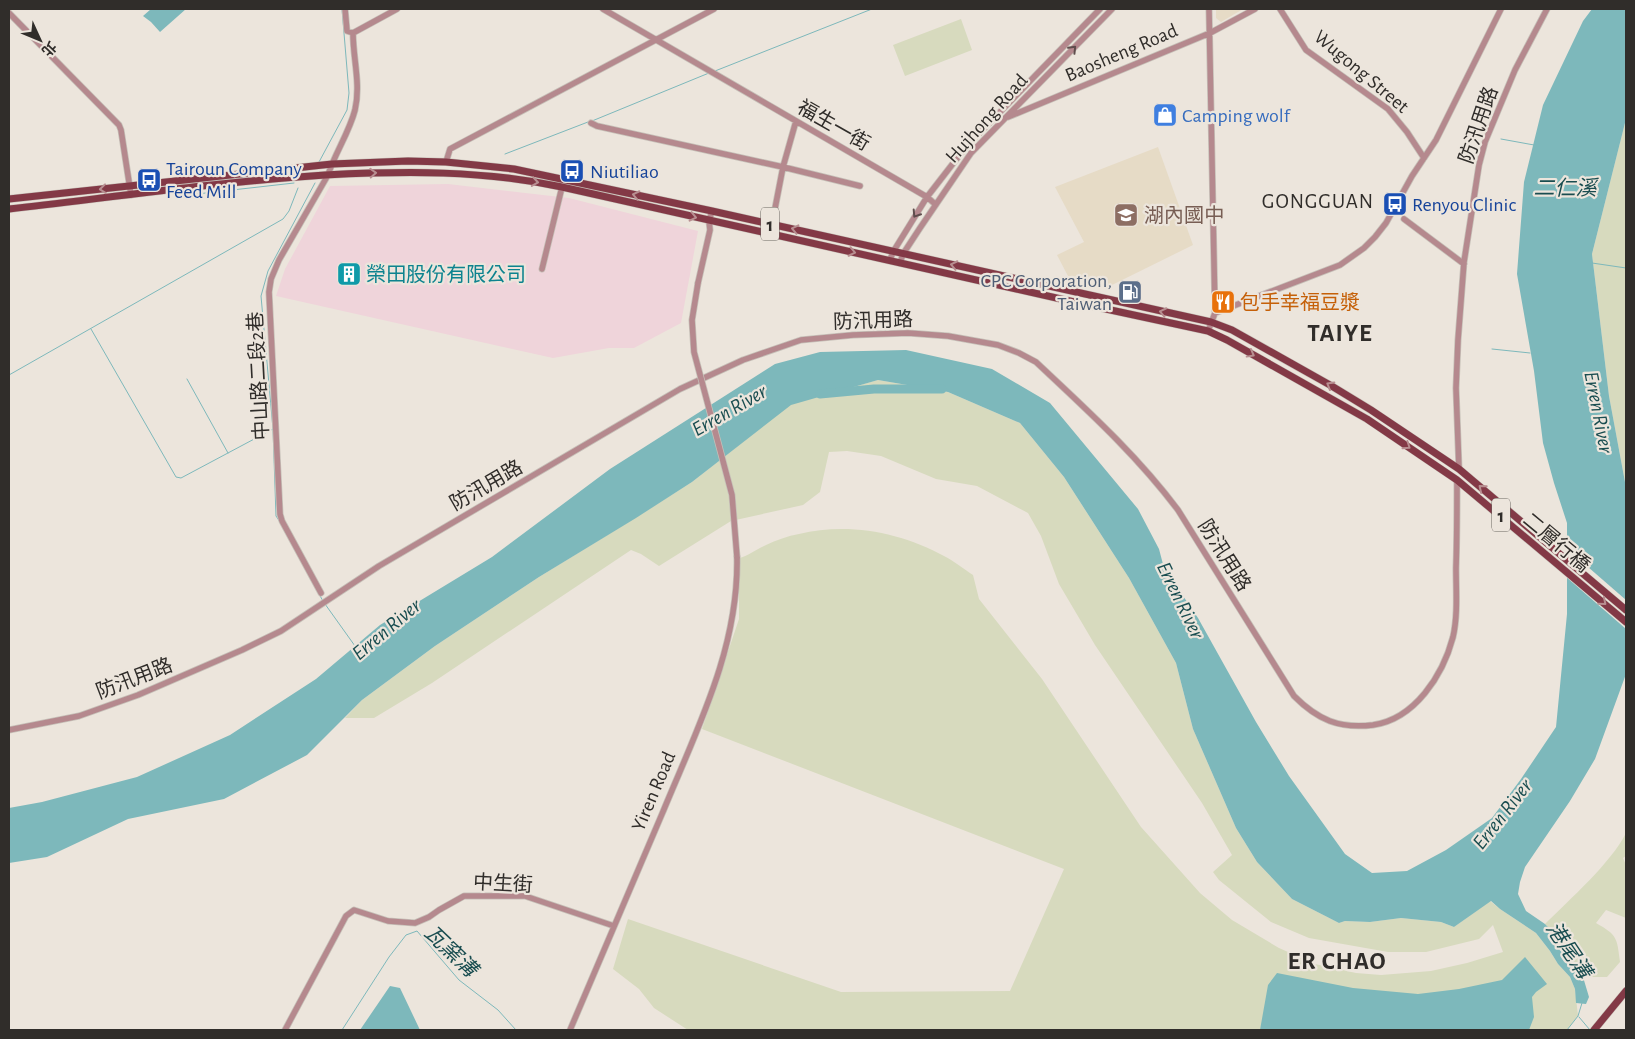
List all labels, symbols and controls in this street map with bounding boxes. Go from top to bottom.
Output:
north arrow [15,15,65,65]
street label: Baosheng Road [1062,20,1181,86]
street label: Wugong Street [1310,27,1413,117]
text: 北 [39,38,59,59]
one-way arrow [1067,46,1076,55]
street label: Hujhong Road [942,70,1032,167]
street label: 防汛用路 [1456,84,1501,166]
street label: 福生一街 [794,96,874,155]
shop icon: Camping wolf [1152,102,1178,128]
place label: Camping wolf [1182,106,1291,126]
bus stop icon: Niutiliao [559,158,585,184]
place label: Tairoun Company Feed Mill [166,159,302,202]
place label: Niutiliao [590,162,659,182]
bus stop icon: Tairoun Company Feed Mill [136,167,162,193]
one-way arrow [369,167,377,178]
one-way arrow [531,176,539,187]
water label: 二仁溪 [1534,177,1599,199]
one-way arrow [99,183,107,194]
one-way arrow [632,190,641,201]
district label: GONGGUAN [1262,191,1374,212]
bus stop icon: Renyou Clinic [1382,191,1408,217]
place label: Renyou Clinic [1412,195,1516,215]
school or university icon: 湖內國中 [1113,202,1139,228]
place label: 湖內國中 [1144,205,1224,226]
road number: 1 [761,208,779,240]
one-way arrow [913,208,922,218]
one-way arrow [689,211,698,222]
one-way arrow [791,224,800,235]
one-way arrow [847,246,856,257]
one-way arrow [949,260,958,271]
building icon: 榮田股份有限公司 [336,261,362,287]
place label: 榮田股份有限公司 [366,263,526,285]
place label: CPC Corporation, Taiwan [980,271,1112,314]
fuel station icon: CPC Corporation, Taiwan [1117,279,1143,305]
restaurant icon: 包手幸福豆漿 [1210,289,1236,315]
place label: 包手幸福豆漿 [1240,292,1360,313]
one-way arrow [1159,307,1168,318]
street label: 防汛用路 [833,309,913,332]
street label: 中山路二段2巷 [245,311,272,441]
district label: TAIYE [1307,321,1373,346]
one-way arrow [1246,347,1255,357]
water label: Erren River [1580,370,1617,456]
water label: Erren River [688,380,771,440]
one-way arrow [1326,382,1335,392]
one-way arrow [1402,440,1411,450]
street label: 防汛用路 [446,456,526,515]
one-way arrow [1479,485,1488,493]
road number: 1 [1492,498,1510,532]
street label: 二層行橋 [1519,509,1594,576]
street label: 防汛用路 [1194,516,1255,595]
water label: Erren River [1153,559,1209,643]
water label: Erren River [348,594,426,664]
one-way arrow [1597,596,1606,604]
street label: 防汛用路 [93,654,175,703]
street label: Yiren Road [628,749,680,834]
water label: Erren River [1469,774,1537,853]
street label: 中生街 [472,871,533,896]
water label: 港尾溝 [1542,918,1597,985]
water label: 瓦窯溝 [421,921,483,983]
district label: ER CHAO [1287,949,1387,974]

